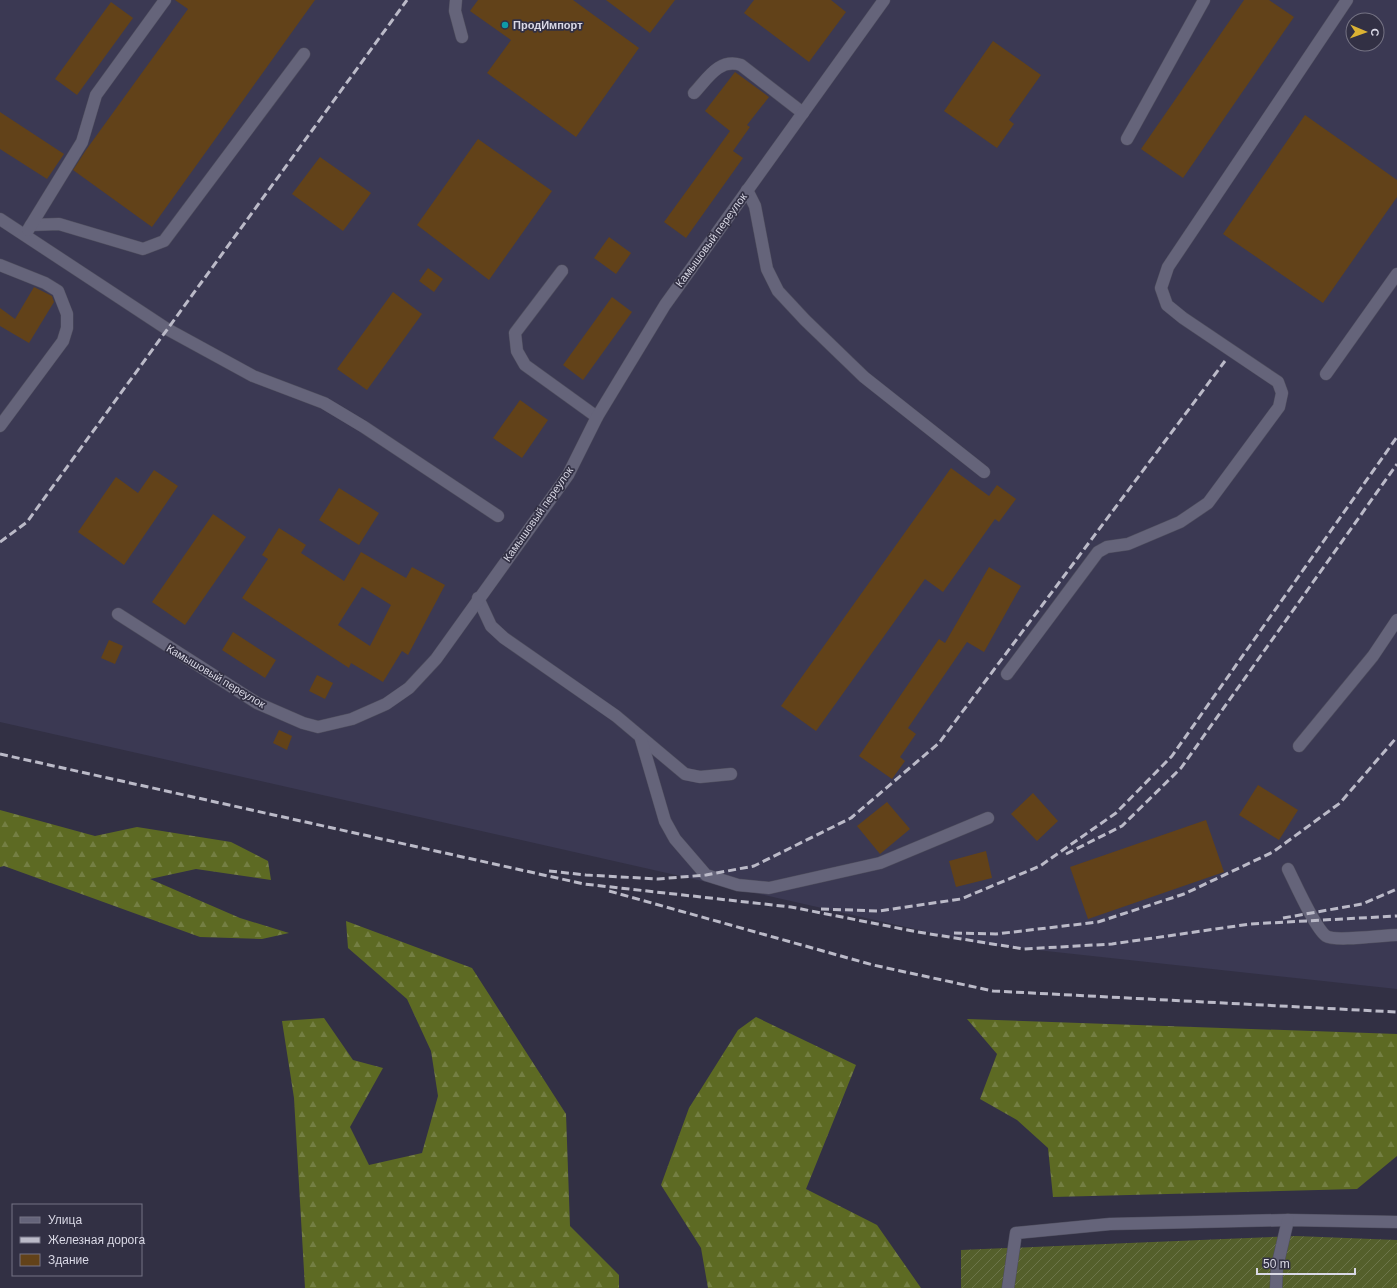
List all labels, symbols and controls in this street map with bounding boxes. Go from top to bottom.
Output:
north arrow [1345,12,1385,52]
place label: ПродИмпорт [513,19,583,31]
marker: ПродИмпорт [500,20,510,30]
text: С [1369,28,1381,37]
street label: Камышовый переулок [673,191,749,289]
street label: Камышовый переулок [501,464,575,564]
street label: Камышовый переулок [165,642,268,710]
legend [12,1204,142,1276]
text: Улица [48,1213,82,1227]
text: Железная дорога [48,1233,145,1247]
scale bar [1257,1250,1355,1276]
text: Здание [48,1253,89,1267]
text: 50 m [1263,1257,1290,1271]

